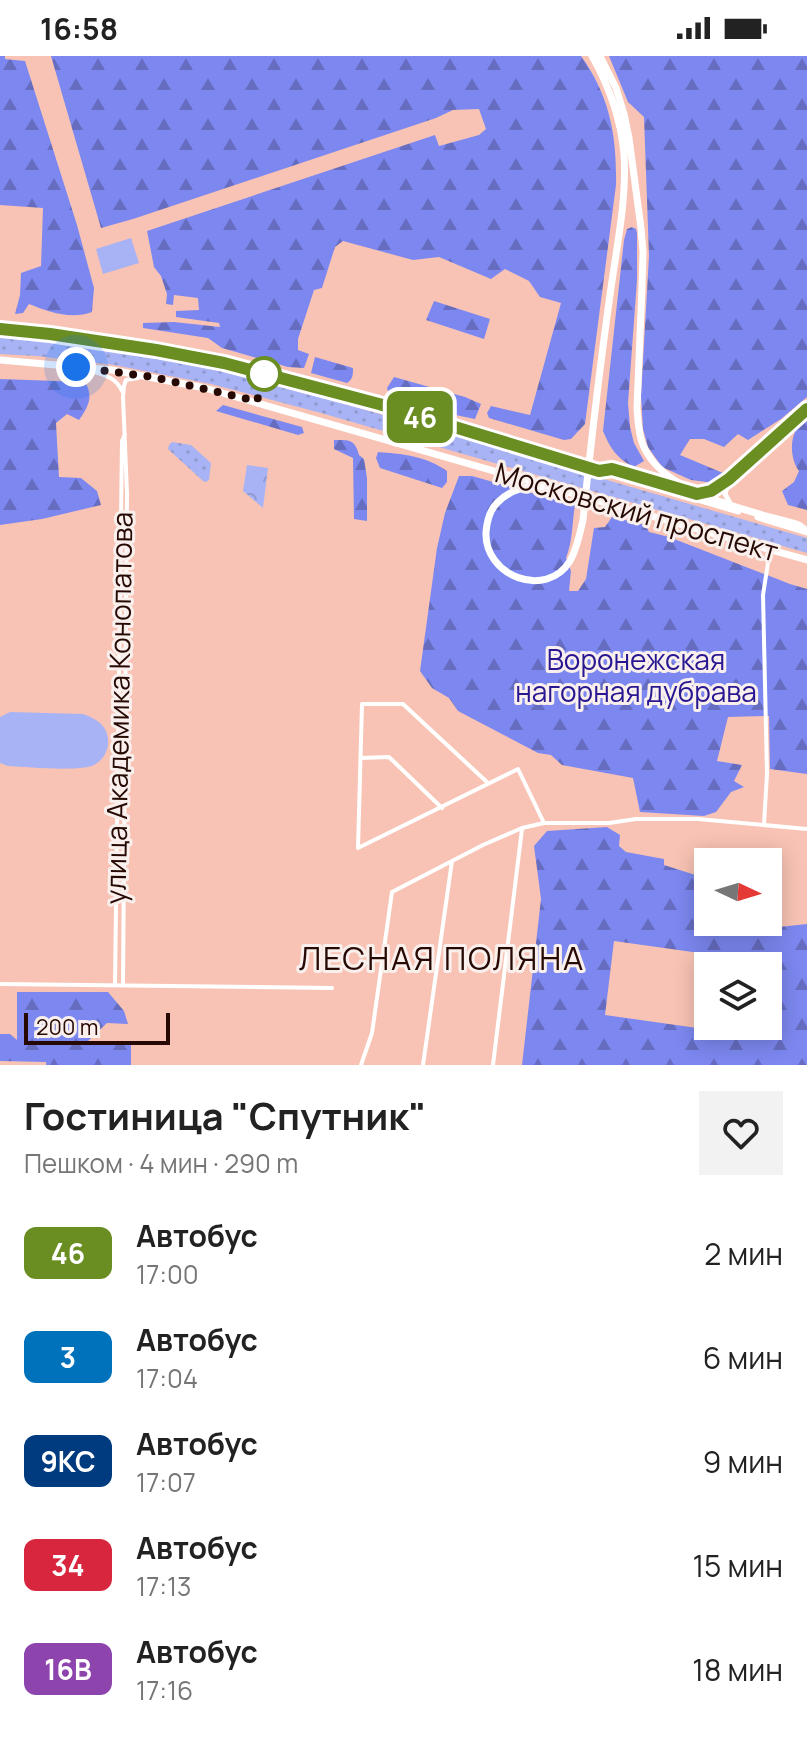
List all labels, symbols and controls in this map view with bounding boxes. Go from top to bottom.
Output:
text: 16:58 [40,8,118,49]
your location [56,347,96,387]
unlabelled marker [247,357,281,391]
line badge: 46 [384,391,456,443]
text: 46 [403,398,437,436]
street label: Московский проспект [491,452,783,570]
street label: улица Академика Конопатова [96,511,140,905]
park label: Воронежская нагорная дубрава [515,640,757,710]
north arrow [694,848,782,936]
map controls [694,848,782,1040]
district label: ЛЕСНАЯ ПОЛЯНА [299,936,585,980]
button: layers [694,952,782,1040]
scale bar [24,1009,170,1045]
text: 200 m [36,1012,98,1042]
text: Гостиница "Спутник" [24,1089,427,1141]
button: heart [699,1091,783,1175]
text: Пешком · 4 мин · 290 m [24,1145,298,1181]
text: Автобус [136,1215,258,1256]
text: 2 мин [704,1233,783,1274]
text: 46 [51,1234,85,1272]
text: 17:00 [136,1256,199,1292]
text: Автобус [136,1319,258,1360]
text: 6 мин [703,1337,783,1378]
text: 3 [60,1338,76,1376]
text: 17:04 [136,1360,198,1396]
text: Автобус [136,1423,258,1464]
text: 9 мин [703,1441,783,1482]
text: 9КС [40,1442,96,1480]
text: 17:07 [136,1464,196,1500]
text: Автобус [136,1527,258,1568]
text: 15 мин [692,1545,783,1586]
text: 34 [51,1546,85,1584]
text: 17:13 [136,1568,191,1604]
text: Автобус [136,1631,258,1672]
text: 18 мин [692,1649,783,1690]
text: 16В [44,1650,92,1688]
text: 17:16 [136,1672,193,1708]

